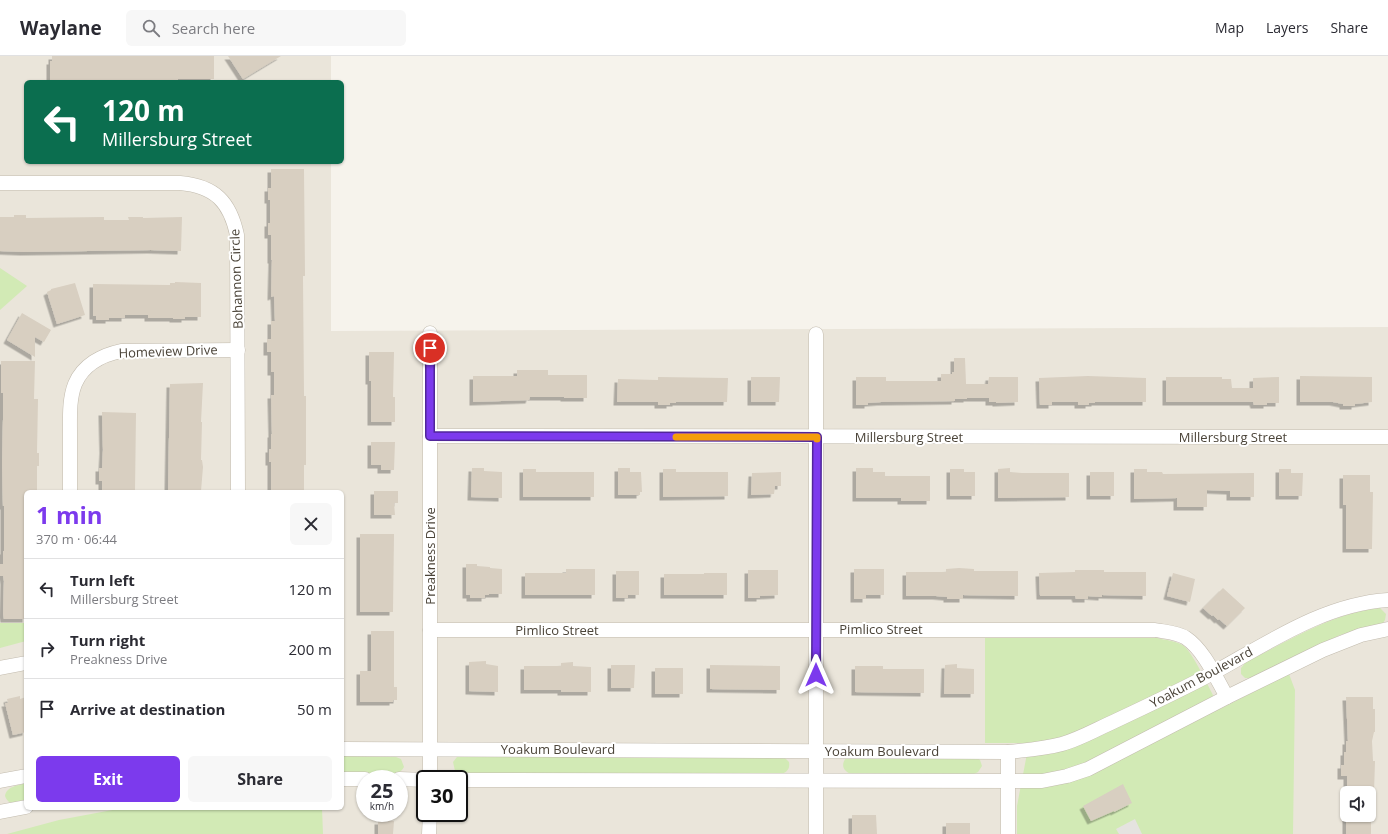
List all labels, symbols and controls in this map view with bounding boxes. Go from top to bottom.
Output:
search box [126,10,406,46]
text: Waylane [20,15,102,41]
icon: search [140,17,162,39]
text: Search here [172,18,255,38]
text: Map [1215,18,1244,37]
text: Layers [1266,18,1308,37]
text: Share [1330,18,1368,37]
text: 120 m [102,91,185,129]
icon: left [36,96,88,148]
text: Millersburg Street [102,127,252,151]
street label: Bohannon Circle [225,229,247,329]
pin [413,331,447,365]
icon: arrive [419,337,441,359]
street label: Homeview Drive [118,340,218,362]
street label: Millersburg Street [855,428,964,446]
street label: Millersburg Street [1179,428,1288,446]
text: 1 min [36,498,103,531]
button: close [290,503,332,545]
street label: Preakness Drive [421,507,439,605]
text: 370 m · 06:44 [36,530,117,548]
text: Turn left [70,570,135,590]
icon: left [36,578,58,600]
text: 120 m [288,579,332,599]
text: Millersburg Street [70,590,178,608]
street label: Pimlico Street [839,620,923,638]
street label: Pimlico Street [515,621,599,639]
text: Turn right [70,630,145,650]
icon: right [36,638,58,660]
text: 200 m [288,639,332,659]
street label: Yoakum Boulevard [1146,642,1256,712]
text: Preakness Drive [70,650,167,668]
position arrow [795,654,837,696]
icon: arrive [36,698,58,720]
text: Arrive at destination [70,699,225,719]
text: 50 m [297,699,332,719]
street label: Yoakum Boulevard [501,740,615,758]
street label: Yoakum Boulevard [825,742,939,760]
button: Exit [36,756,180,802]
button: Share [188,756,332,802]
speed limit sign: 30 [416,770,468,822]
text: 25 [371,777,393,804]
map controls [1340,786,1376,822]
button: sound [1340,786,1376,822]
text: km/h [370,799,394,813]

